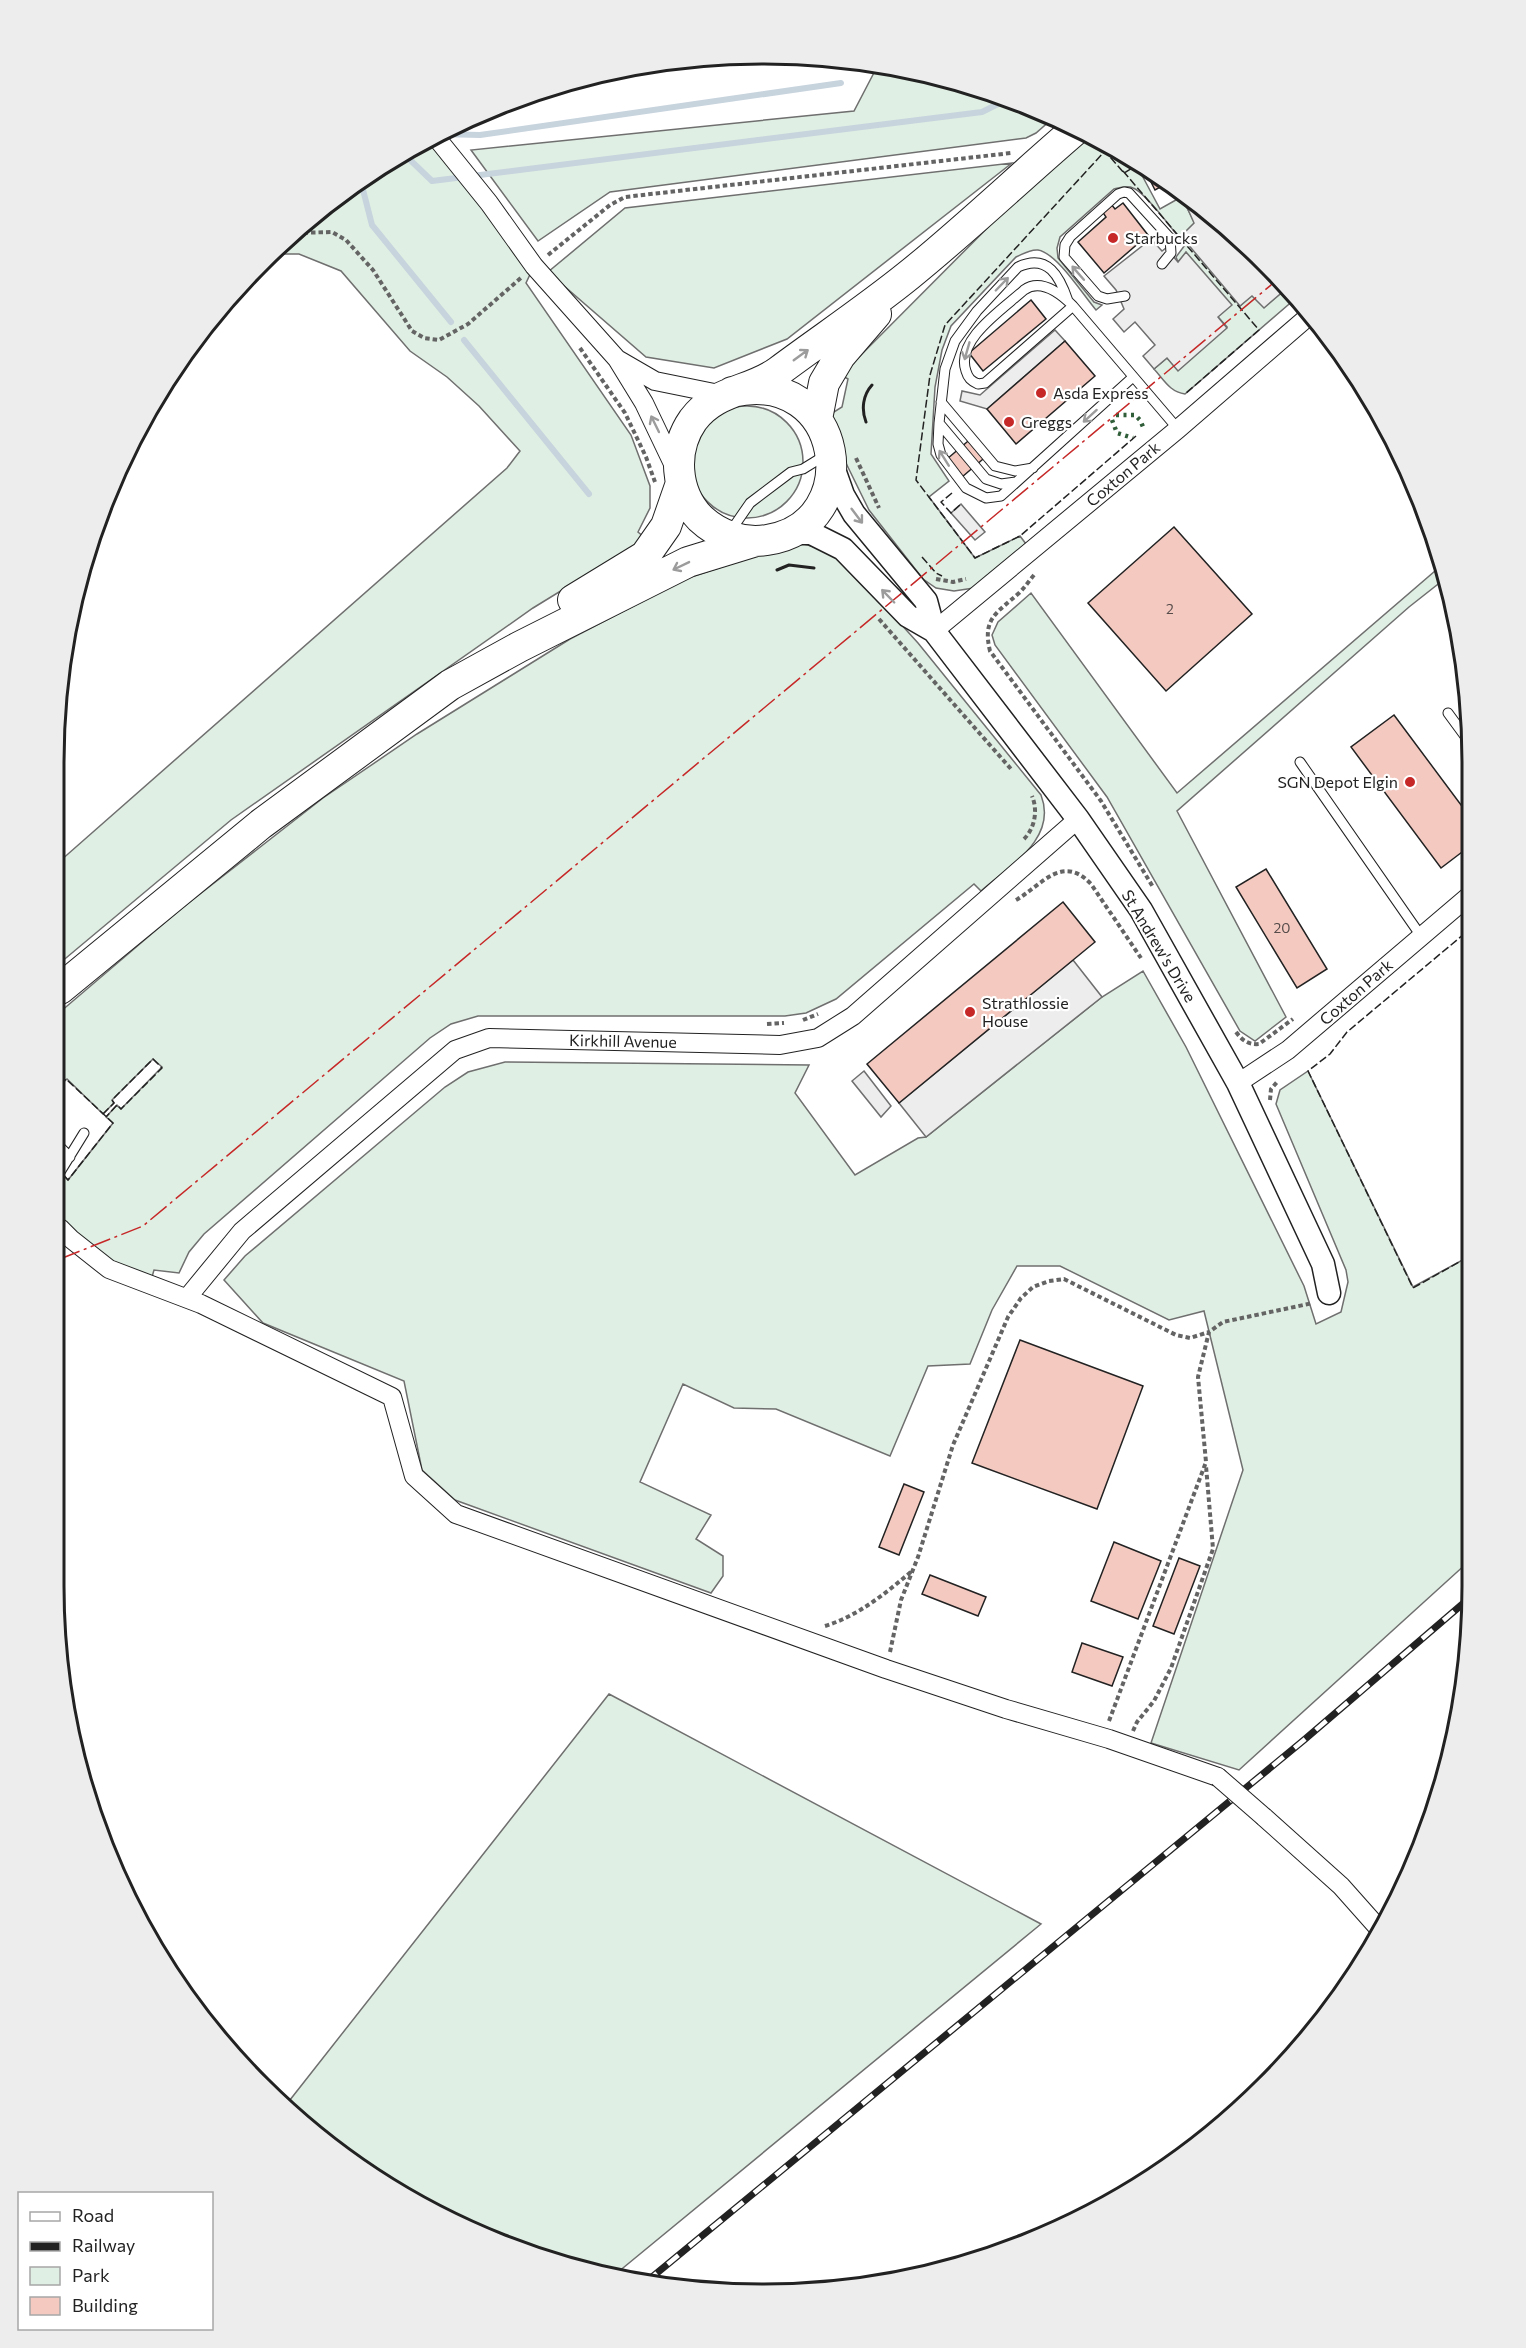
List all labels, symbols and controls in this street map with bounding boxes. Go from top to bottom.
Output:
place label: Starbucks [1125,228,1198,247]
marker: Starbucks [1106,231,1120,245]
one-way arrow [1071,266,1085,281]
one-way arrow [995,276,1009,291]
one-way arrow [961,341,972,360]
one-way arrow [793,349,809,361]
place label: Asda Express [1053,383,1149,402]
marker: Asda Express [1034,386,1048,400]
one-way arrow [1083,409,1098,423]
place label: Greggs [1021,412,1072,431]
one-way arrow [648,415,660,433]
marker: Greggs [1002,415,1016,429]
street label: Coxton Park [1082,437,1164,510]
one-way arrow [938,450,950,467]
one-way arrow [851,508,863,524]
one-way arrow [672,561,690,572]
one-way arrow [881,588,896,603]
house number: 2 [1166,600,1174,617]
place label: SGN Depot Elgin [1277,772,1398,791]
marker: SGN Depot Elgin [1403,775,1417,789]
street label: St Andrew's Drive [1118,886,1200,1005]
house number: 20 [1274,919,1290,936]
street label: Coxton Park [1315,955,1396,1028]
place label: Strathlossie House [982,993,1069,1030]
marker: Strathlossie House [963,1005,977,1019]
street label: Kirkhill Avenue [569,1030,677,1051]
legend [18,2192,213,2330]
text: Road [72,2204,114,2226]
text: Railway [72,2234,135,2256]
text: Park [72,2264,110,2286]
text: Building [72,2294,138,2316]

